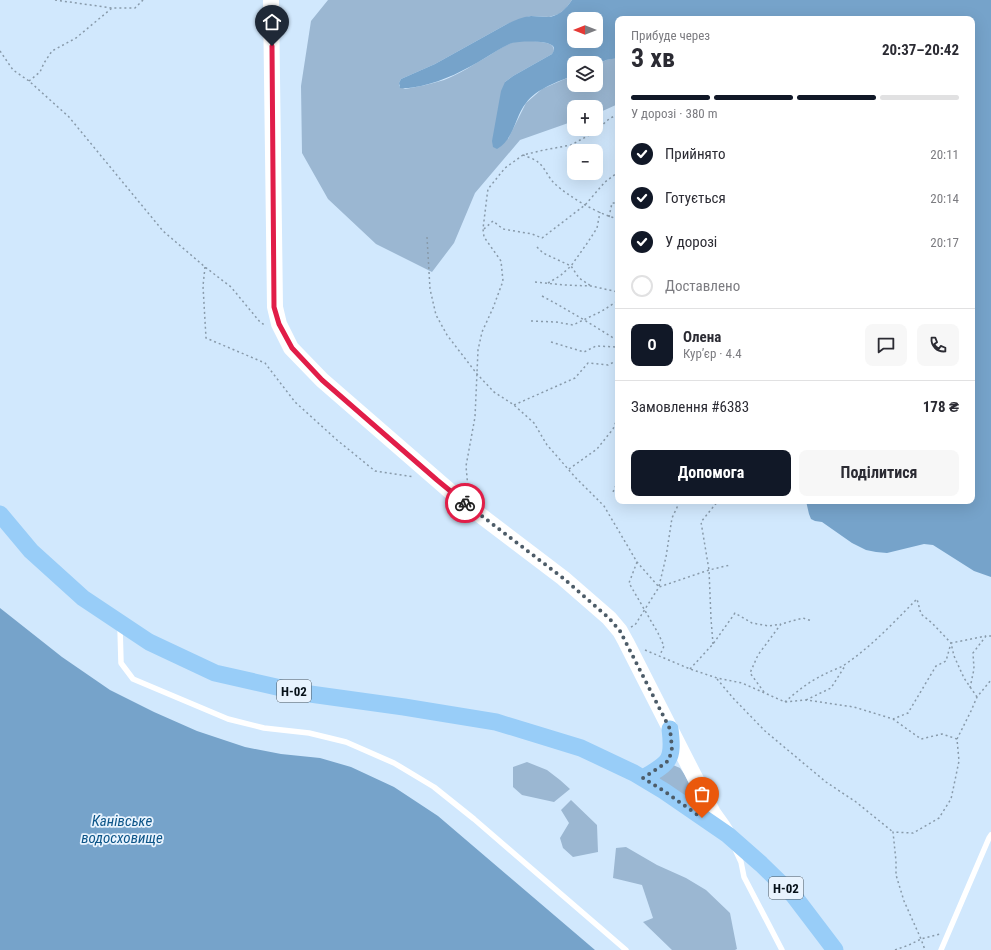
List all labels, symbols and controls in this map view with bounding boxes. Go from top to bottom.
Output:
pin [255,5,289,46]
icon: home [261,11,283,33]
north arrow [567,12,603,48]
map controls [567,12,603,180]
text: Прибуде через [631,28,710,43]
text: 20:37–20:42 [882,41,959,59]
text: 3 хв [631,43,675,73]
button: layers [567,56,603,92]
button: + [567,100,603,136]
text: У дорозі · 380 m [631,106,718,121]
icon: check [631,143,653,165]
button: − [567,144,603,180]
text: Прийнято [665,145,725,163]
text: 20:11 [930,147,959,162]
icon: check [631,187,653,209]
text: Готується [665,189,726,207]
text: 20:14 [930,191,959,206]
icon: check [631,231,653,253]
text: У дорозі [665,233,717,251]
text: 20:17 [930,235,959,250]
text: Доставлено [665,277,740,295]
button: chat [865,324,907,366]
button: phone [917,324,959,366]
text: Олена [683,328,721,346]
text: О [647,336,657,354]
text: Кур’єр · 4.4 [683,346,742,361]
text: Замовлення #6383 [631,398,749,416]
text: 178 ₴ [923,398,959,416]
button: Допомога [631,450,791,496]
button: Поділитися [799,450,959,496]
courier [445,483,485,523]
icon: bike [454,492,476,514]
road number: Н-02 [277,680,311,702]
pin [685,777,719,818]
icon: bag [691,783,713,805]
water label: Канівське водосховище [81,812,163,847]
road number: Н-02 [769,877,803,899]

